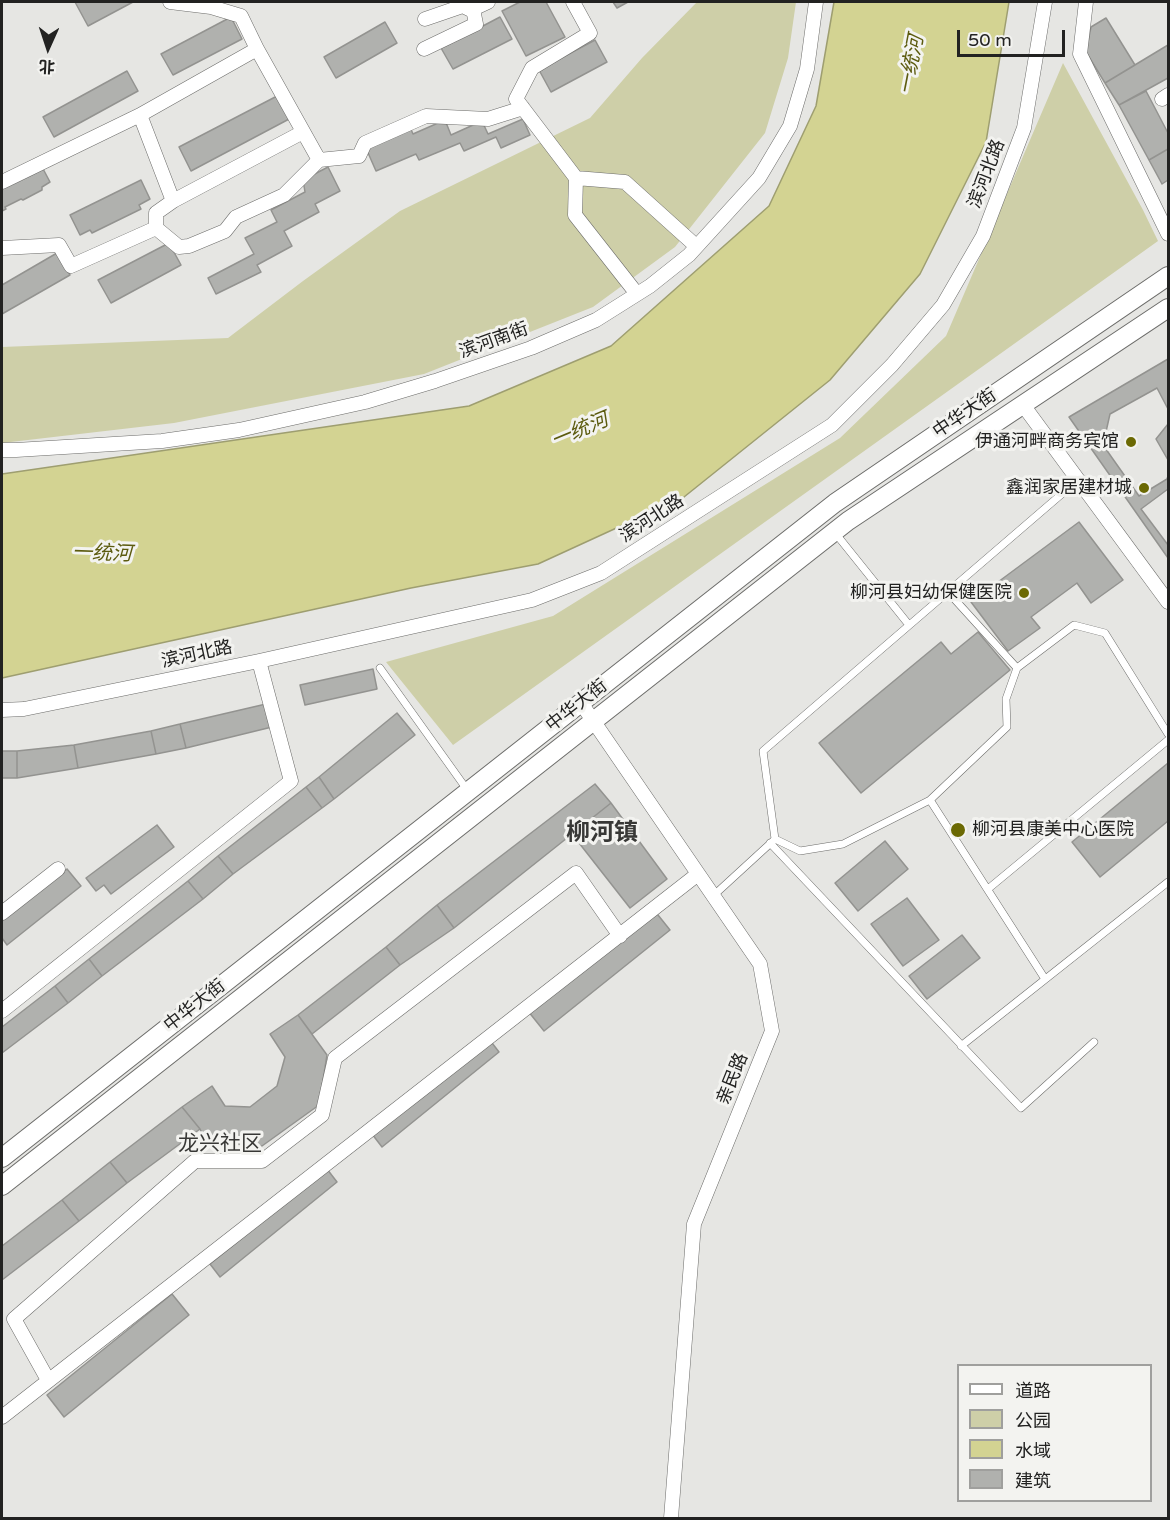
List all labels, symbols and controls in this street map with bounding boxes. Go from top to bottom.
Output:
north arrow [18,18,78,78]
scale bar [960,18,1068,56]
text: 50 m [968,29,1012,51]
water label: 一统河 [894,33,930,97]
text: 北 [39,56,56,76]
street label: 滨河北路 [964,137,1010,211]
street label: 滨河南街 [456,319,532,363]
street label: 中华大街 [929,385,1001,443]
water label: 一统河 [548,408,612,454]
place label: 伊通河畔商务宾馆 [975,431,1119,453]
marker: 伊通河畔商务宾馆 [1124,435,1138,449]
place label: 鑫润家居建材城 [1006,477,1132,499]
marker: 鑫润家居建材城 [1137,481,1151,495]
street label: 滨河北路 [616,490,688,548]
water label: 一统河 [72,541,132,567]
place label: 柳河县妇幼保健医院 [850,582,1012,604]
marker: 柳河县妇幼保健医院 [1017,586,1031,600]
street label: 滨河北路 [160,637,234,673]
street label: 中华大街 [542,675,612,737]
place label: 柳河县康美中心医院 [972,819,1134,841]
district label: 柳河镇 [566,820,638,848]
marker: 柳河县康美中心医院 [949,821,967,839]
street label: 中华大街 [160,975,230,1037]
street label: 亲民路 [713,1050,753,1108]
district label: 龙兴社区 [178,1131,262,1157]
legend [957,1364,1152,1502]
text: 道路 [1015,1380,1051,1402]
text: 公园 [1015,1410,1051,1432]
text: 水域 [1015,1440,1051,1462]
text: 建筑 [1015,1470,1051,1492]

